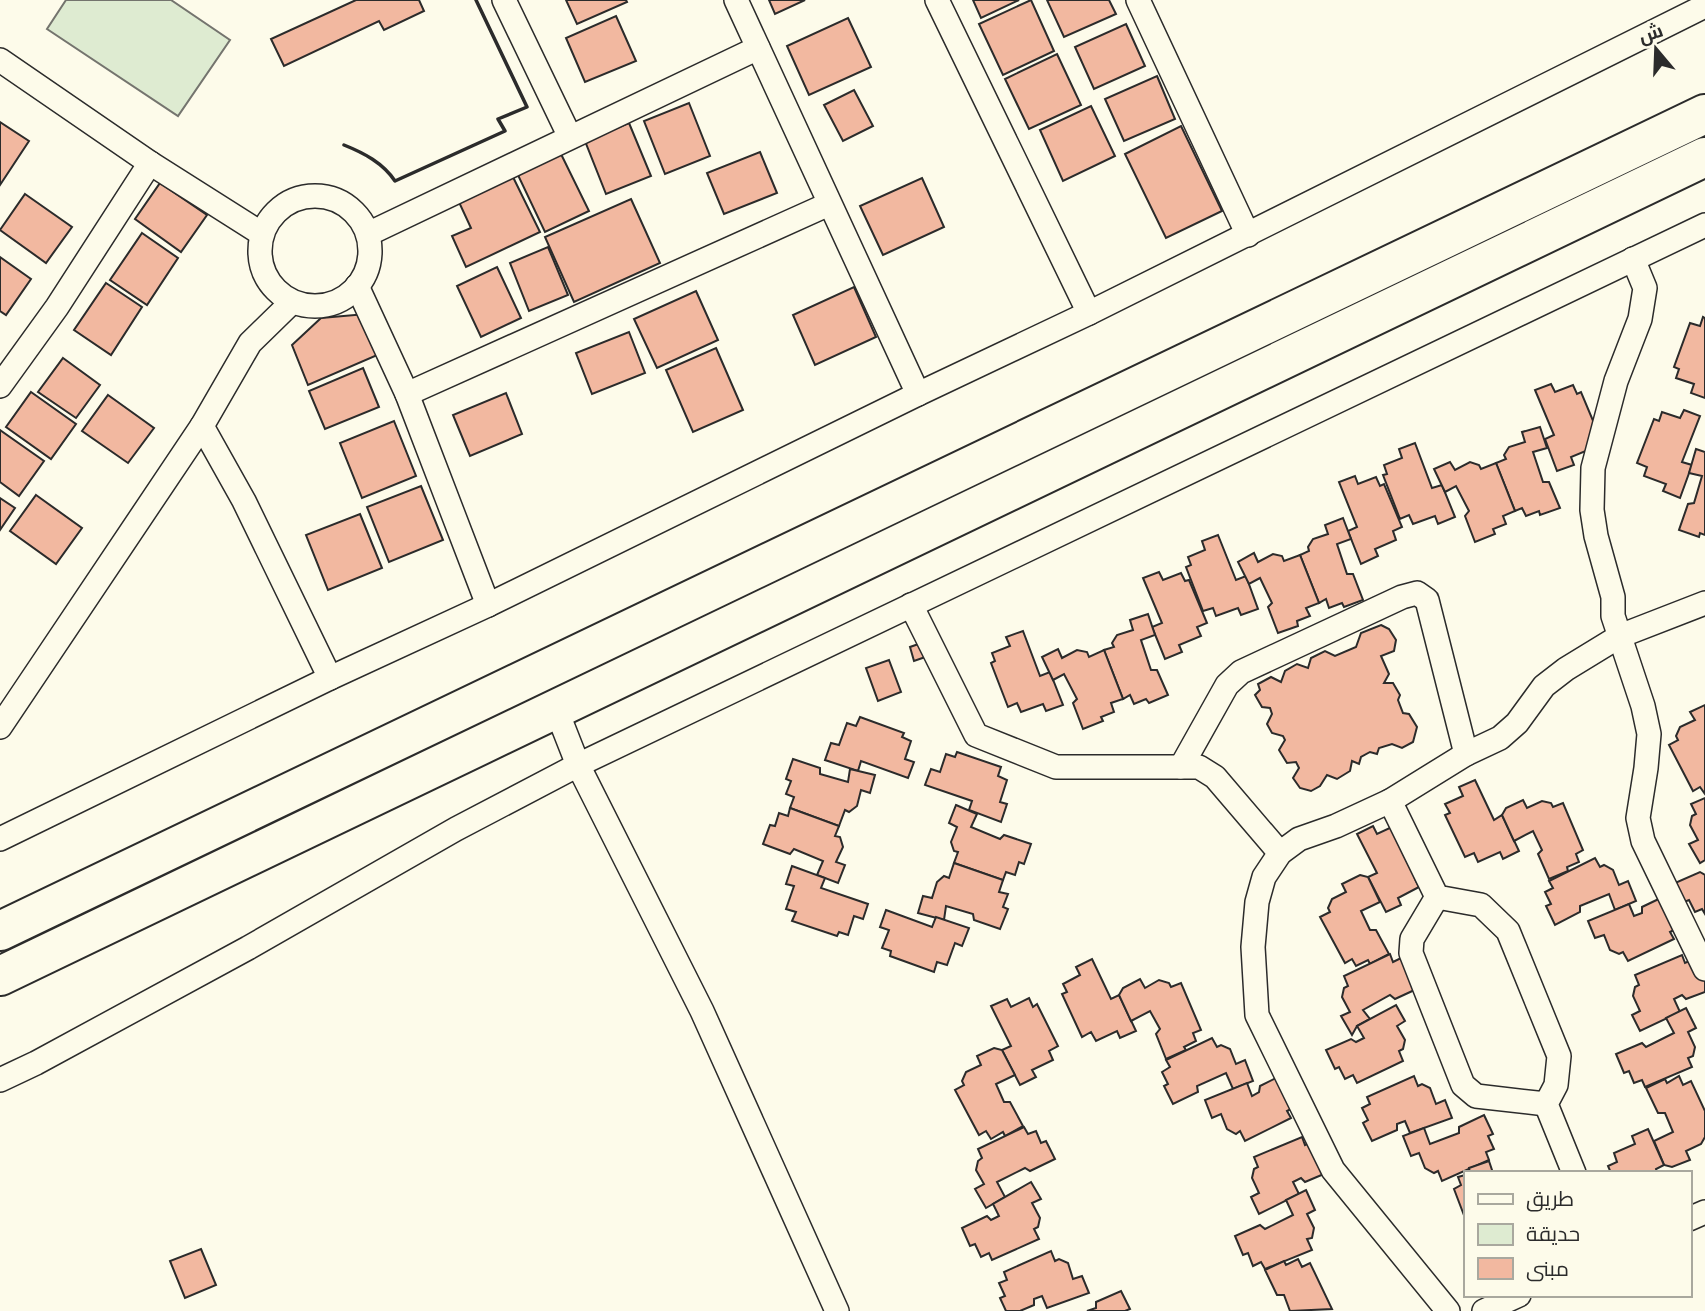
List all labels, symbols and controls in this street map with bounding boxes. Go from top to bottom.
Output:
north arrow [1621,14,1691,84]
text: ش [1634,15,1667,50]
legend [1464,1171,1691,1297]
text: طريق [1526,1182,1574,1214]
text: حديقة [1526,1217,1580,1249]
text: مبنى [1526,1252,1569,1284]

